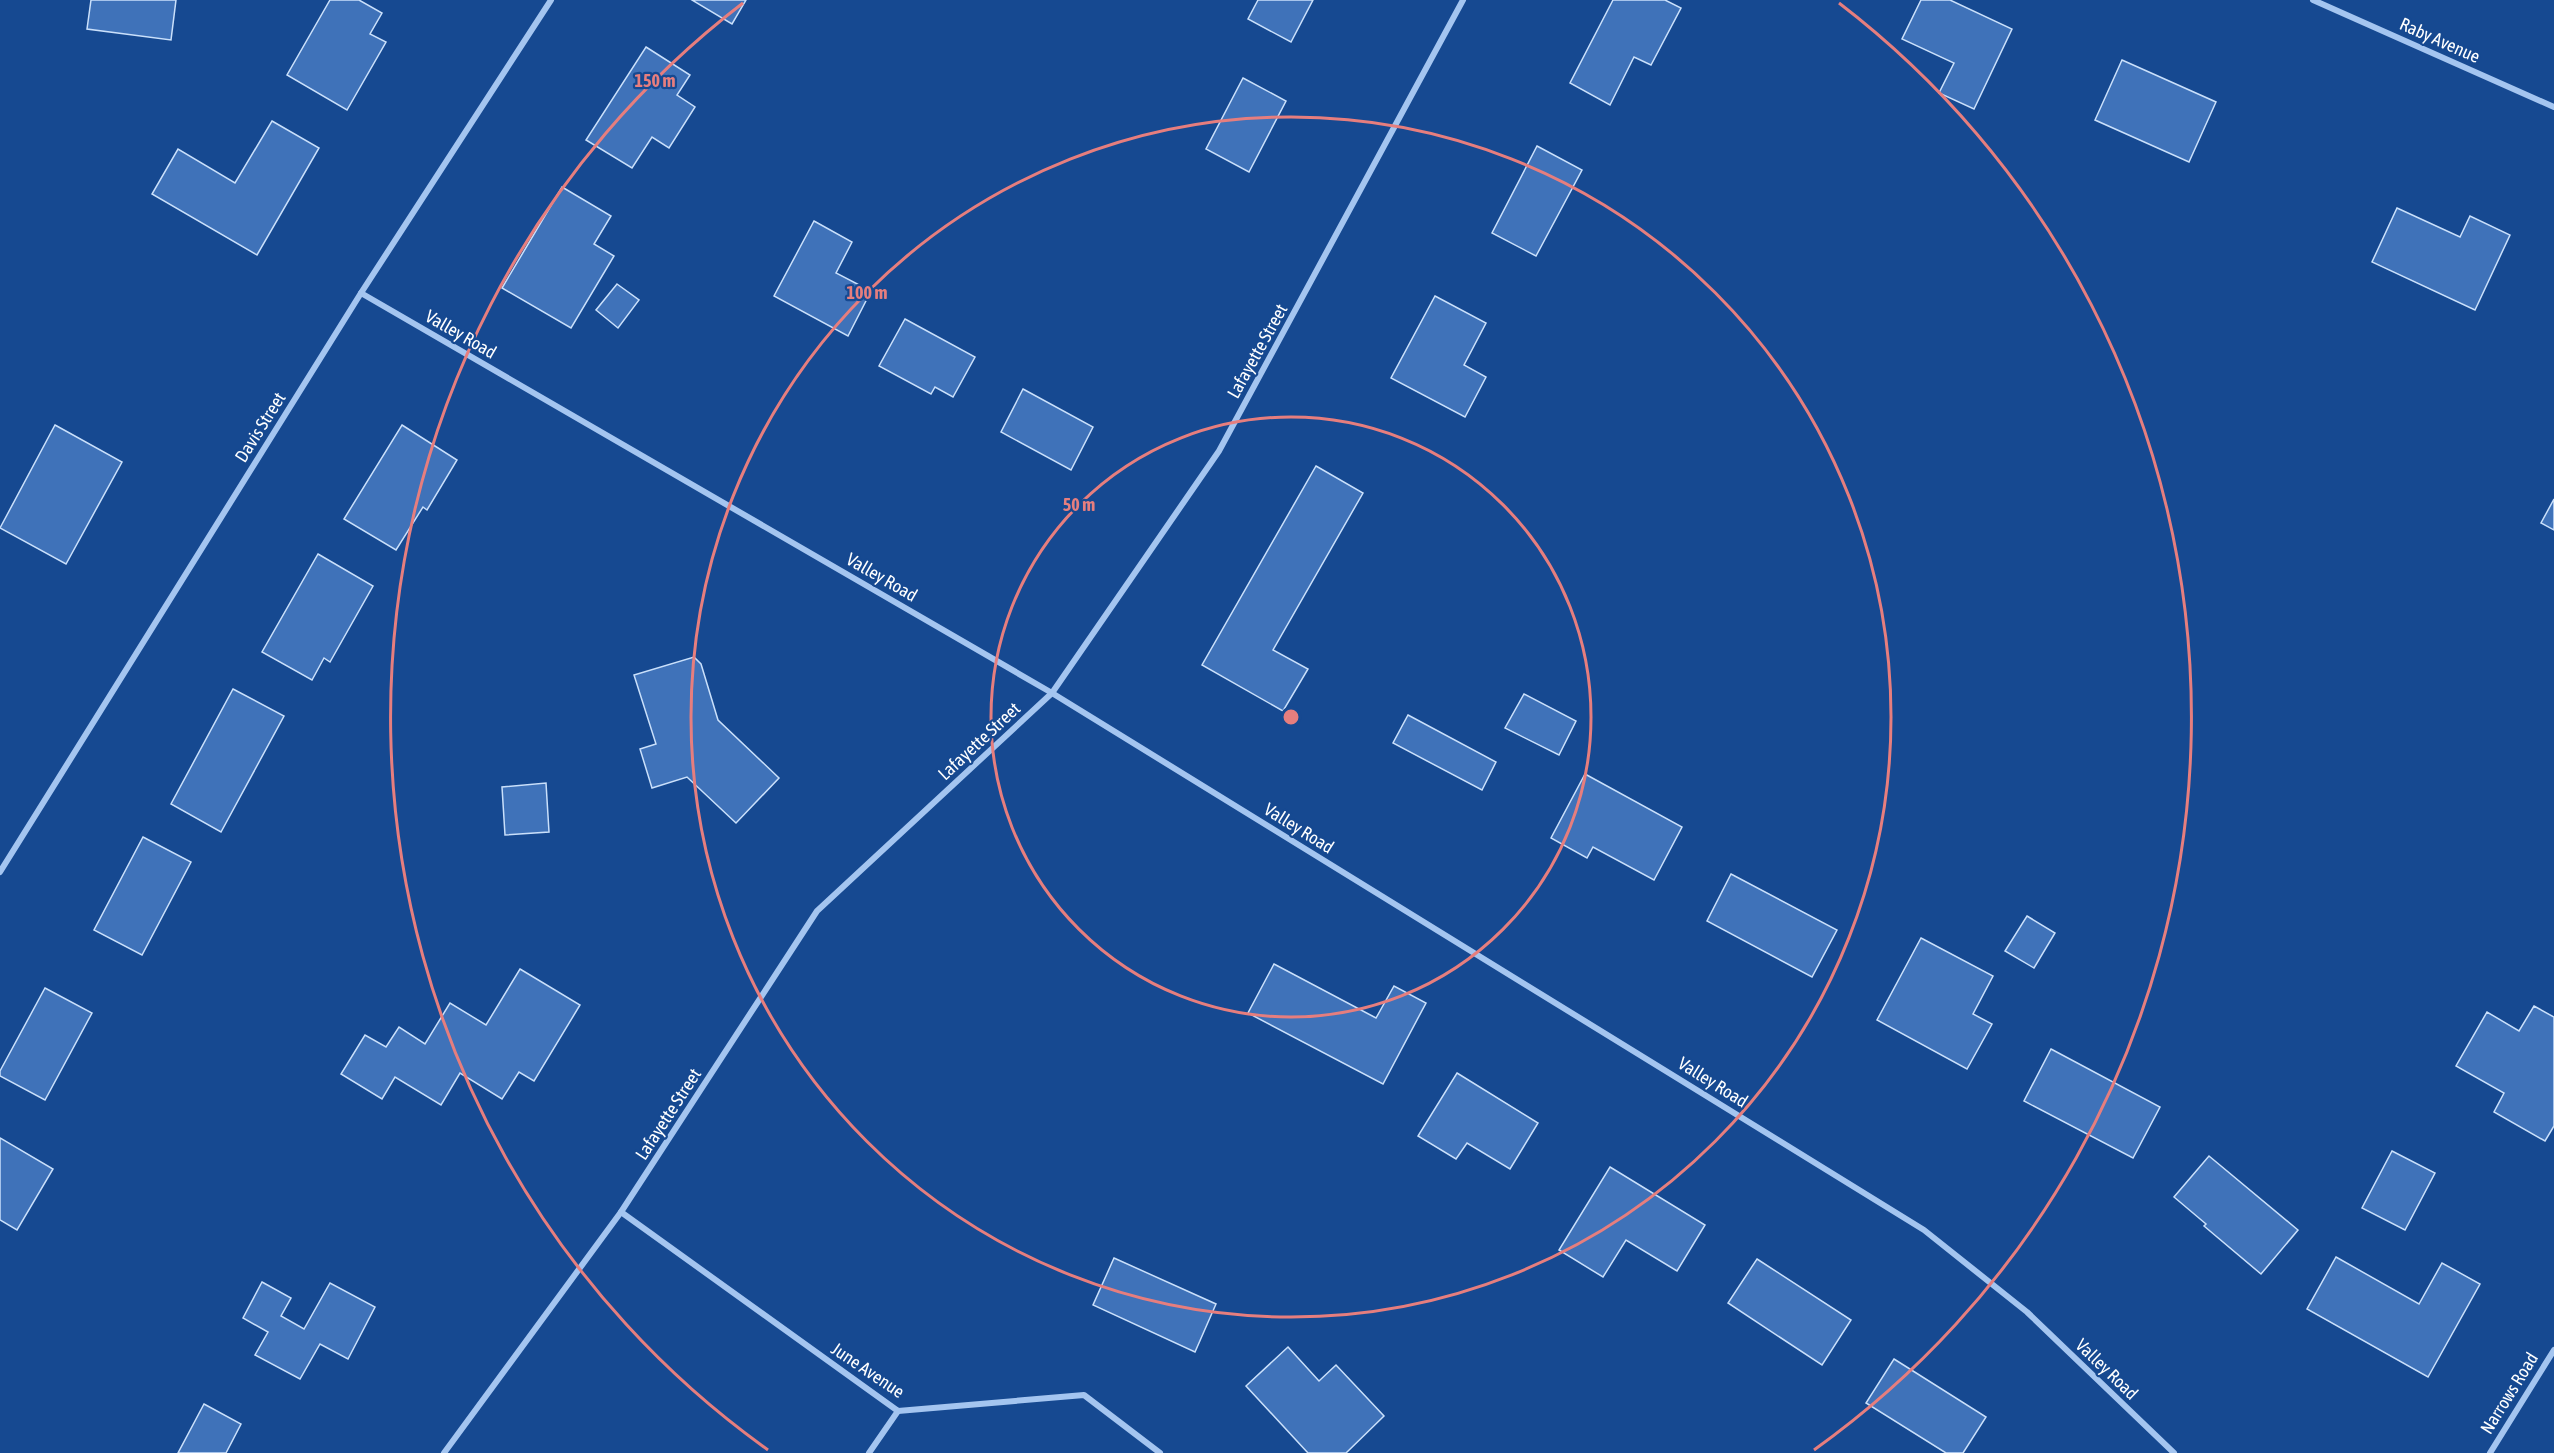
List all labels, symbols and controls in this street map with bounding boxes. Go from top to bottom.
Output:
street label: Raby Avenue [2397,13,2483,67]
text: 150 m [635,70,675,91]
text: 100 m [847,282,887,303]
street label: Lafayette Street [1223,300,1291,402]
street label: Valley Road [422,305,500,363]
street label: Davis Street [230,388,290,466]
text: 50 m [1063,494,1095,515]
street label: Valley Road [843,548,921,606]
street label: Lafayette Street [934,698,1024,784]
centre of rings [1281,707,1301,727]
street label: Valley Road [1260,798,1338,858]
street label: Valley Road [1674,1052,1752,1112]
street label: Lafayette Street [631,1065,705,1163]
street label: Valley Road [2072,1334,2142,1404]
street label: June Avenue [827,1338,909,1402]
street label: Narrows Road [2476,1348,2542,1438]

